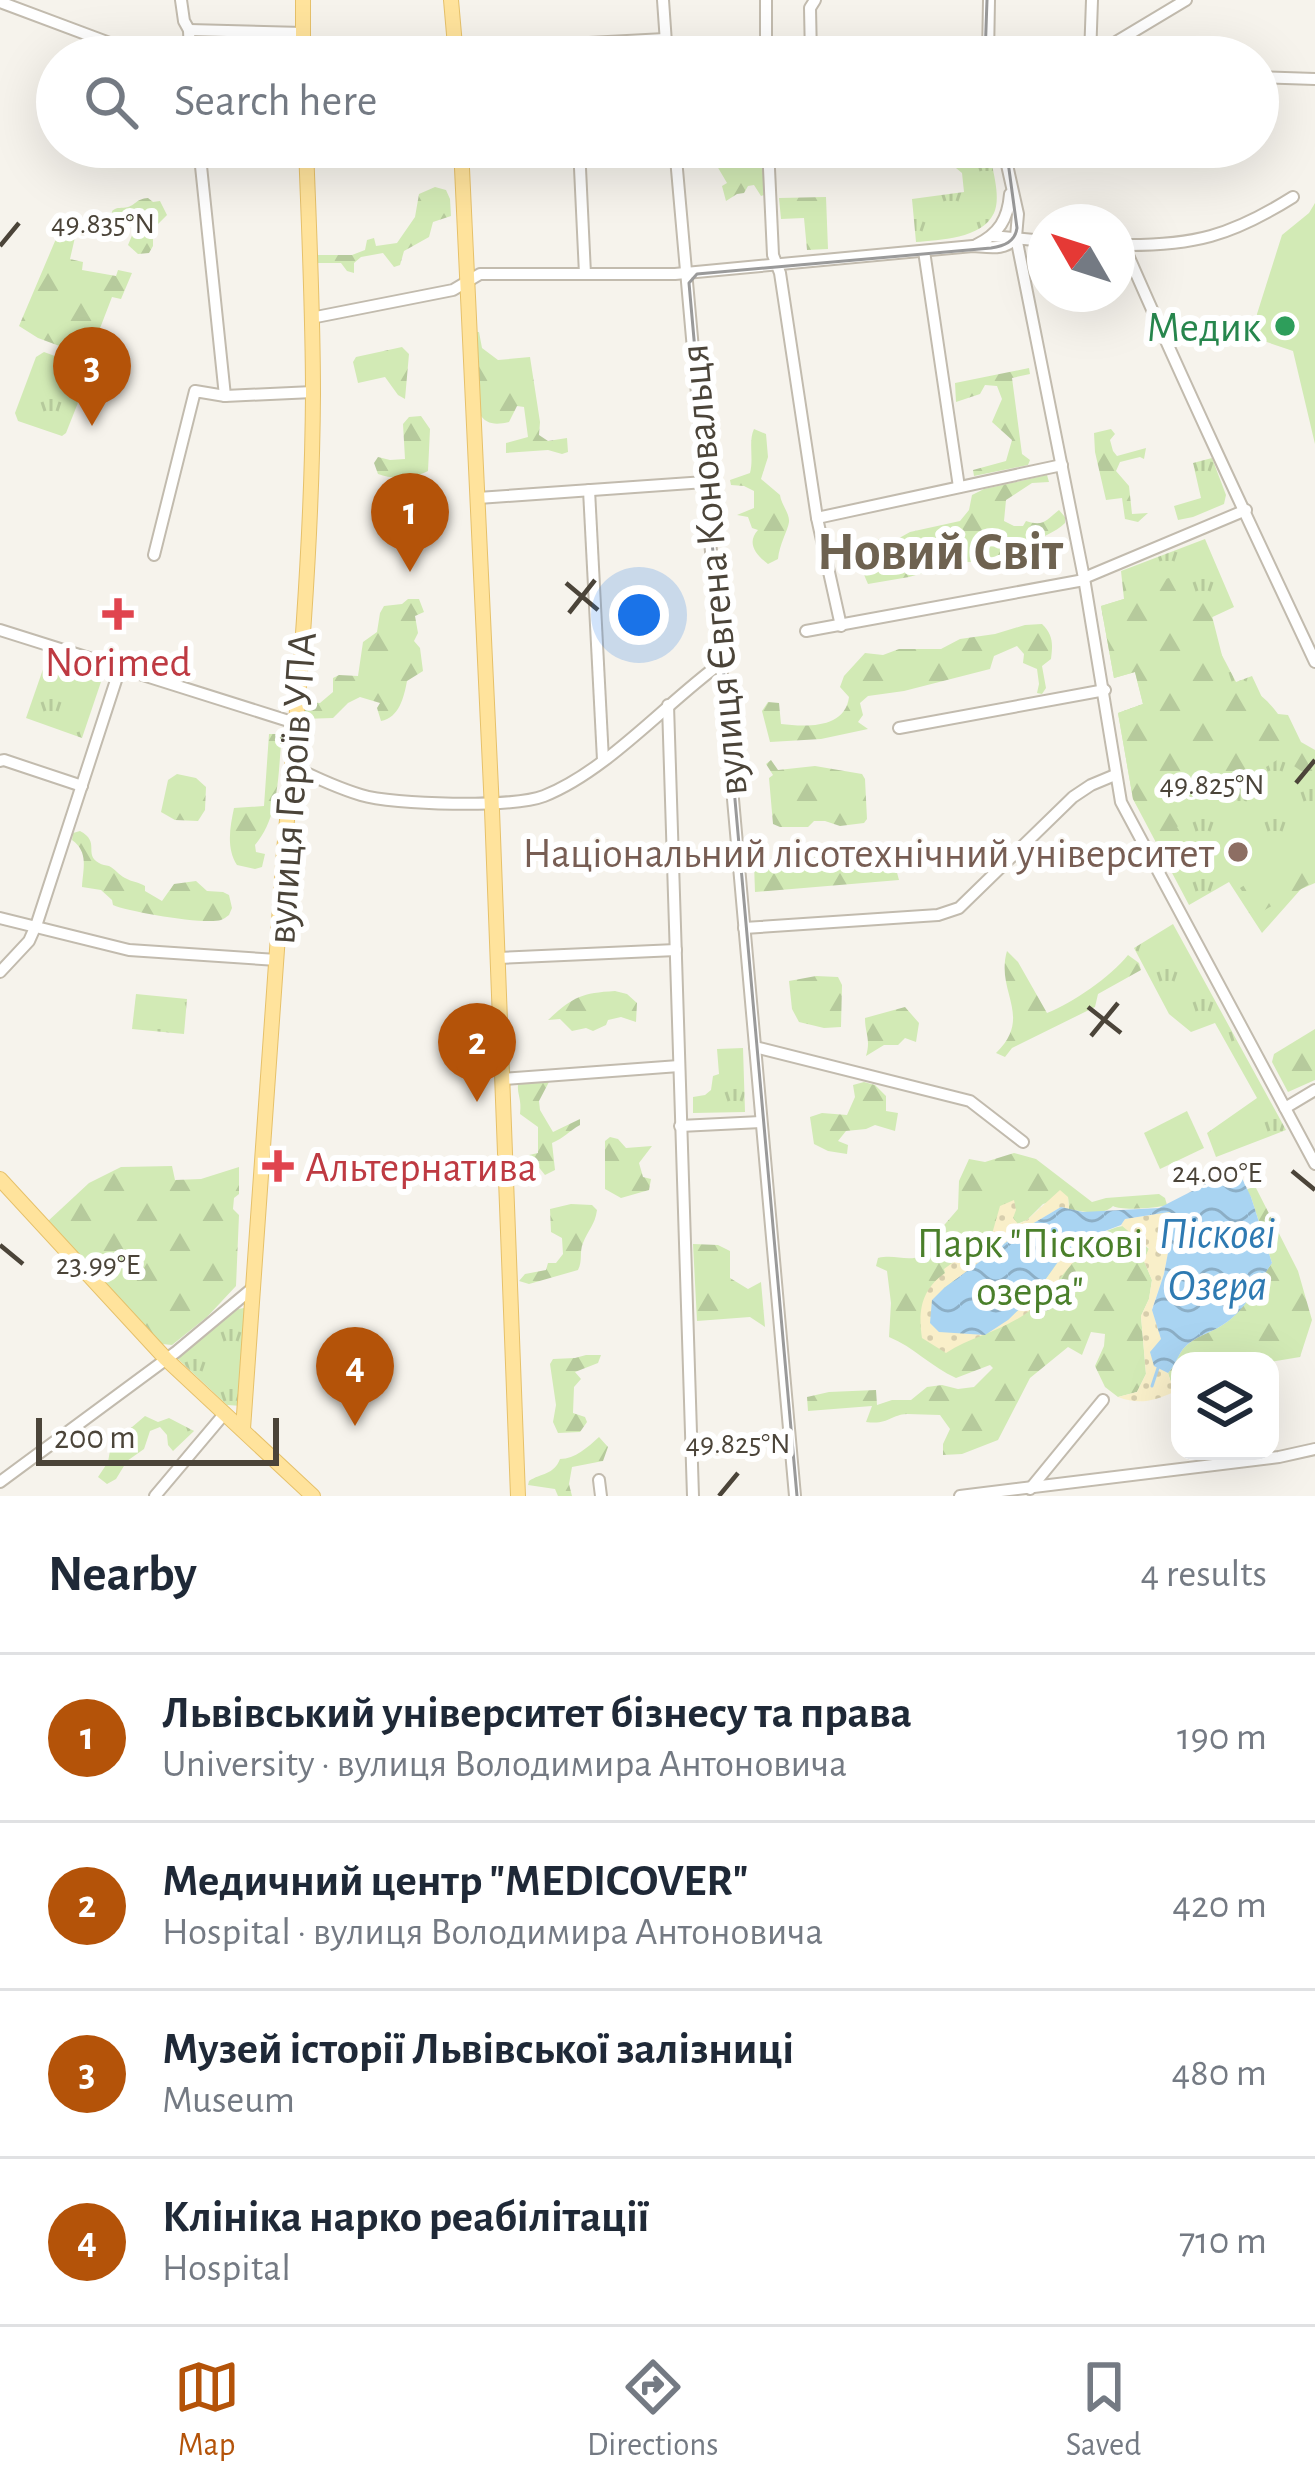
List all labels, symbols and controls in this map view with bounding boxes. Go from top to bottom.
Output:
search box [36,36,1279,168]
icon: search [78,69,144,135]
text: Search here [174,79,377,124]
north arrow [1027,204,1135,312]
text: 49.835°N [51,209,155,239]
place label: Медик [1146,307,1261,349]
marker: Медик [1272,313,1298,339]
pin: 3 [53,327,131,426]
street label: вулиця Євгена Коновальця [673,342,755,798]
pin: 1 [371,473,449,572]
district label: Новий Світ [817,526,1064,580]
your location [609,585,669,645]
marker: Norimed [102,598,134,630]
street label: вулиця Героїв УПА [260,630,324,946]
place label: Norimed [45,642,191,684]
text: 49.825°N [1159,770,1265,800]
place label: Національний лісотехнічний університет [522,833,1215,875]
marker: Національний лісотехнічний університет [1225,839,1251,865]
pin: 2 [438,1003,516,1102]
place label: Альтернатива [305,1147,537,1189]
marker: Альтернатива [262,1150,294,1182]
text: 24.00°E [1172,1158,1262,1188]
water label: Піскові Озера [1159,1212,1275,1309]
park label: Парк "Піскові озера" [917,1223,1143,1313]
text: 23.99°E [56,1250,140,1280]
pin: 4 [316,1327,394,1426]
map controls [1171,1352,1279,1460]
button: layers [1171,1352,1279,1460]
scale bar [36,1412,279,1465]
text: 200 m [54,1422,136,1455]
text: 49.825°N [685,1429,791,1459]
text: Nearby [48,1549,197,1600]
text: 4 results [1140,1555,1267,1594]
text: Львівський університет бізнесу та права [162,1691,912,1736]
text: 1 [80,1718,94,1757]
text: 190 m [1177,1718,1267,1757]
text: University · вулиця Володимира Антоновича [162,1745,847,1784]
text: Медичний центр "MEDICOVER" [162,1859,748,1904]
text: 2 [78,1886,96,1925]
text: 420 m [1172,1886,1267,1925]
text: Hospital · вулиця Володимира Антоновича [162,1913,823,1952]
text: Музей історії Львівської залізниці [162,2027,794,2072]
text: 3 [79,2054,95,2093]
text: 480 m [1172,2054,1267,2093]
text: Museum [162,2081,295,2120]
text: Клініка нарко реабілітації [162,2195,649,2240]
text: 4 [77,2222,97,2261]
text: 710 m [1179,2222,1267,2261]
text: Hospital [162,2249,291,2288]
tab: Map [174,2354,240,2466]
tab: Directions [587,2354,718,2466]
tab: Saved [1066,2354,1141,2466]

